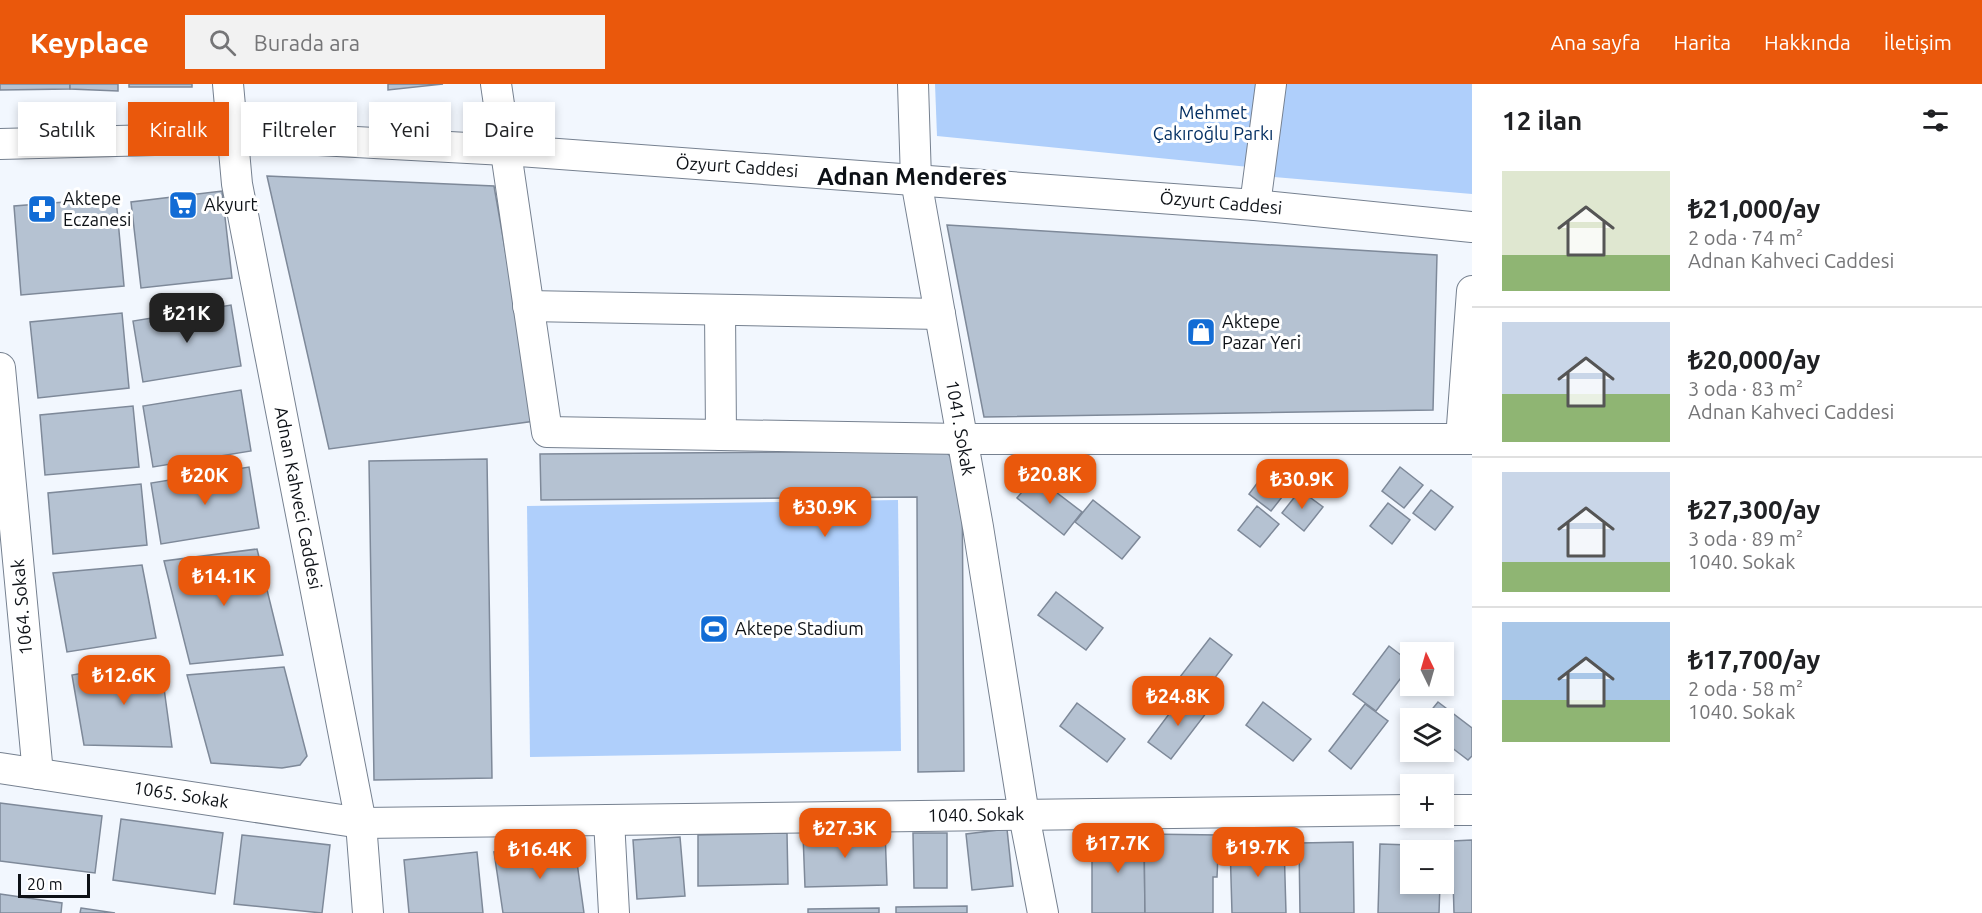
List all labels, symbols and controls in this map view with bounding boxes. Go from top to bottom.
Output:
search box [185,15,605,69]
icon: search [206,26,239,59]
text: Keyplace [30,27,149,58]
text: Burada ara [254,30,360,55]
text: Ana sayfa [1550,30,1641,54]
text: Harita [1674,30,1731,54]
text: Hakkında [1764,30,1851,54]
text: İletişim [1884,30,1952,54]
chip: Satılık [18,102,116,156]
chip: Kiralık [128,102,229,156]
chip: Filtreler [241,102,357,156]
chip: Yeni [369,102,451,156]
chip: Daire [463,102,555,156]
park label: Mehmet Çakıroğlu Parkı [1153,102,1273,143]
icon: filters [1919,104,1952,137]
text: 12 ilan [1502,106,1582,135]
street label: Özyurt Caddesi [675,152,799,180]
district label: Adnan Menderes [817,163,1007,190]
street label: Özyurt Caddesi [1159,187,1283,217]
place label: Aktepe Eczanesi [63,188,131,229]
supermarket icon: Akyurt [167,189,199,221]
pharmacy icon: Aktepe Eczanesi [26,193,58,225]
place label: Akyurt [204,194,258,214]
text: ₺21,000/ay [1688,194,1820,223]
icon: home [1550,195,1622,267]
text: 2 oda · 74 m² [1688,226,1803,249]
text: Adnan Kahveci Caddesi [1688,249,1894,272]
pin: ₺21K [151,293,223,344]
text: ₺21K [163,301,211,324]
place label: Aktepe Pazar Yeri [1222,311,1301,352]
shop icon: Aktepe Pazar Yeri [1185,316,1217,348]
text: ₺20,000/ay [1688,345,1820,374]
icon: home [1550,346,1622,418]
text: 3 oda · 83 m² [1688,377,1803,400]
street label: 1041. Sokak [943,379,979,477]
text: Adnan Kahveci Caddesi [1688,400,1894,423]
street label: Adnan Kahveci Caddesi [271,405,327,591]
pin: ₺20.8K [1001,454,1099,505]
pin: ₺20K [169,455,241,506]
pin: ₺30.9K [1253,459,1351,510]
text: ₺20.8K [1018,462,1082,485]
text: ₺20K [181,463,229,486]
text: ₺30.9K [1270,467,1334,490]
pin: ₺30.9K [776,487,874,538]
text: ₺30.9K [793,495,857,518]
text: ₺27,300/ay [1688,495,1820,524]
icon: home [1550,496,1622,568]
text: 3 oda · 89 m² [1688,527,1803,550]
text: 1040. Sokak [1688,550,1795,573]
pin: ₺14.1K [175,556,273,607]
street label: 1064. Sokak [7,558,35,656]
text: ₺14.1K [192,564,256,587]
sports icon: Aktepe Stadium [698,613,730,645]
place label: Aktepe Stadium [735,618,864,638]
north arrow [1400,642,1454,696]
map controls [1400,642,1454,894]
text: ₺17,700/ay [1688,645,1820,674]
icon: home [1550,646,1622,718]
pin: ₺12.6K [75,655,173,706]
text: ₺12.6K [92,663,156,686]
pin: ₺24.8K [1129,676,1227,727]
text: 2 oda · 58 m² [1688,677,1803,700]
text: ₺24.8K [1146,684,1210,707]
text: 1040. Sokak [1688,700,1795,723]
button: layers [1400,708,1454,762]
button: + [1400,774,1454,828]
street label: 1065. Sokak [132,777,230,811]
street label: 1040. Sokak [928,803,1024,825]
pin: ₺27.3K [796,808,894,859]
text: ₺27.3K [813,816,877,839]
pin: ₺17.7K [1069,823,1167,874]
pin: ₺19.7K [1209,827,1307,878]
pin: ₺16.4K [491,829,589,880]
text: ₺17.7K [1086,831,1150,854]
text: ₺19.7K [1226,835,1290,858]
text: ₺16.4K [508,837,572,860]
button: − [1400,840,1454,894]
scale bar [18,871,90,898]
text: 20 m [27,875,63,893]

